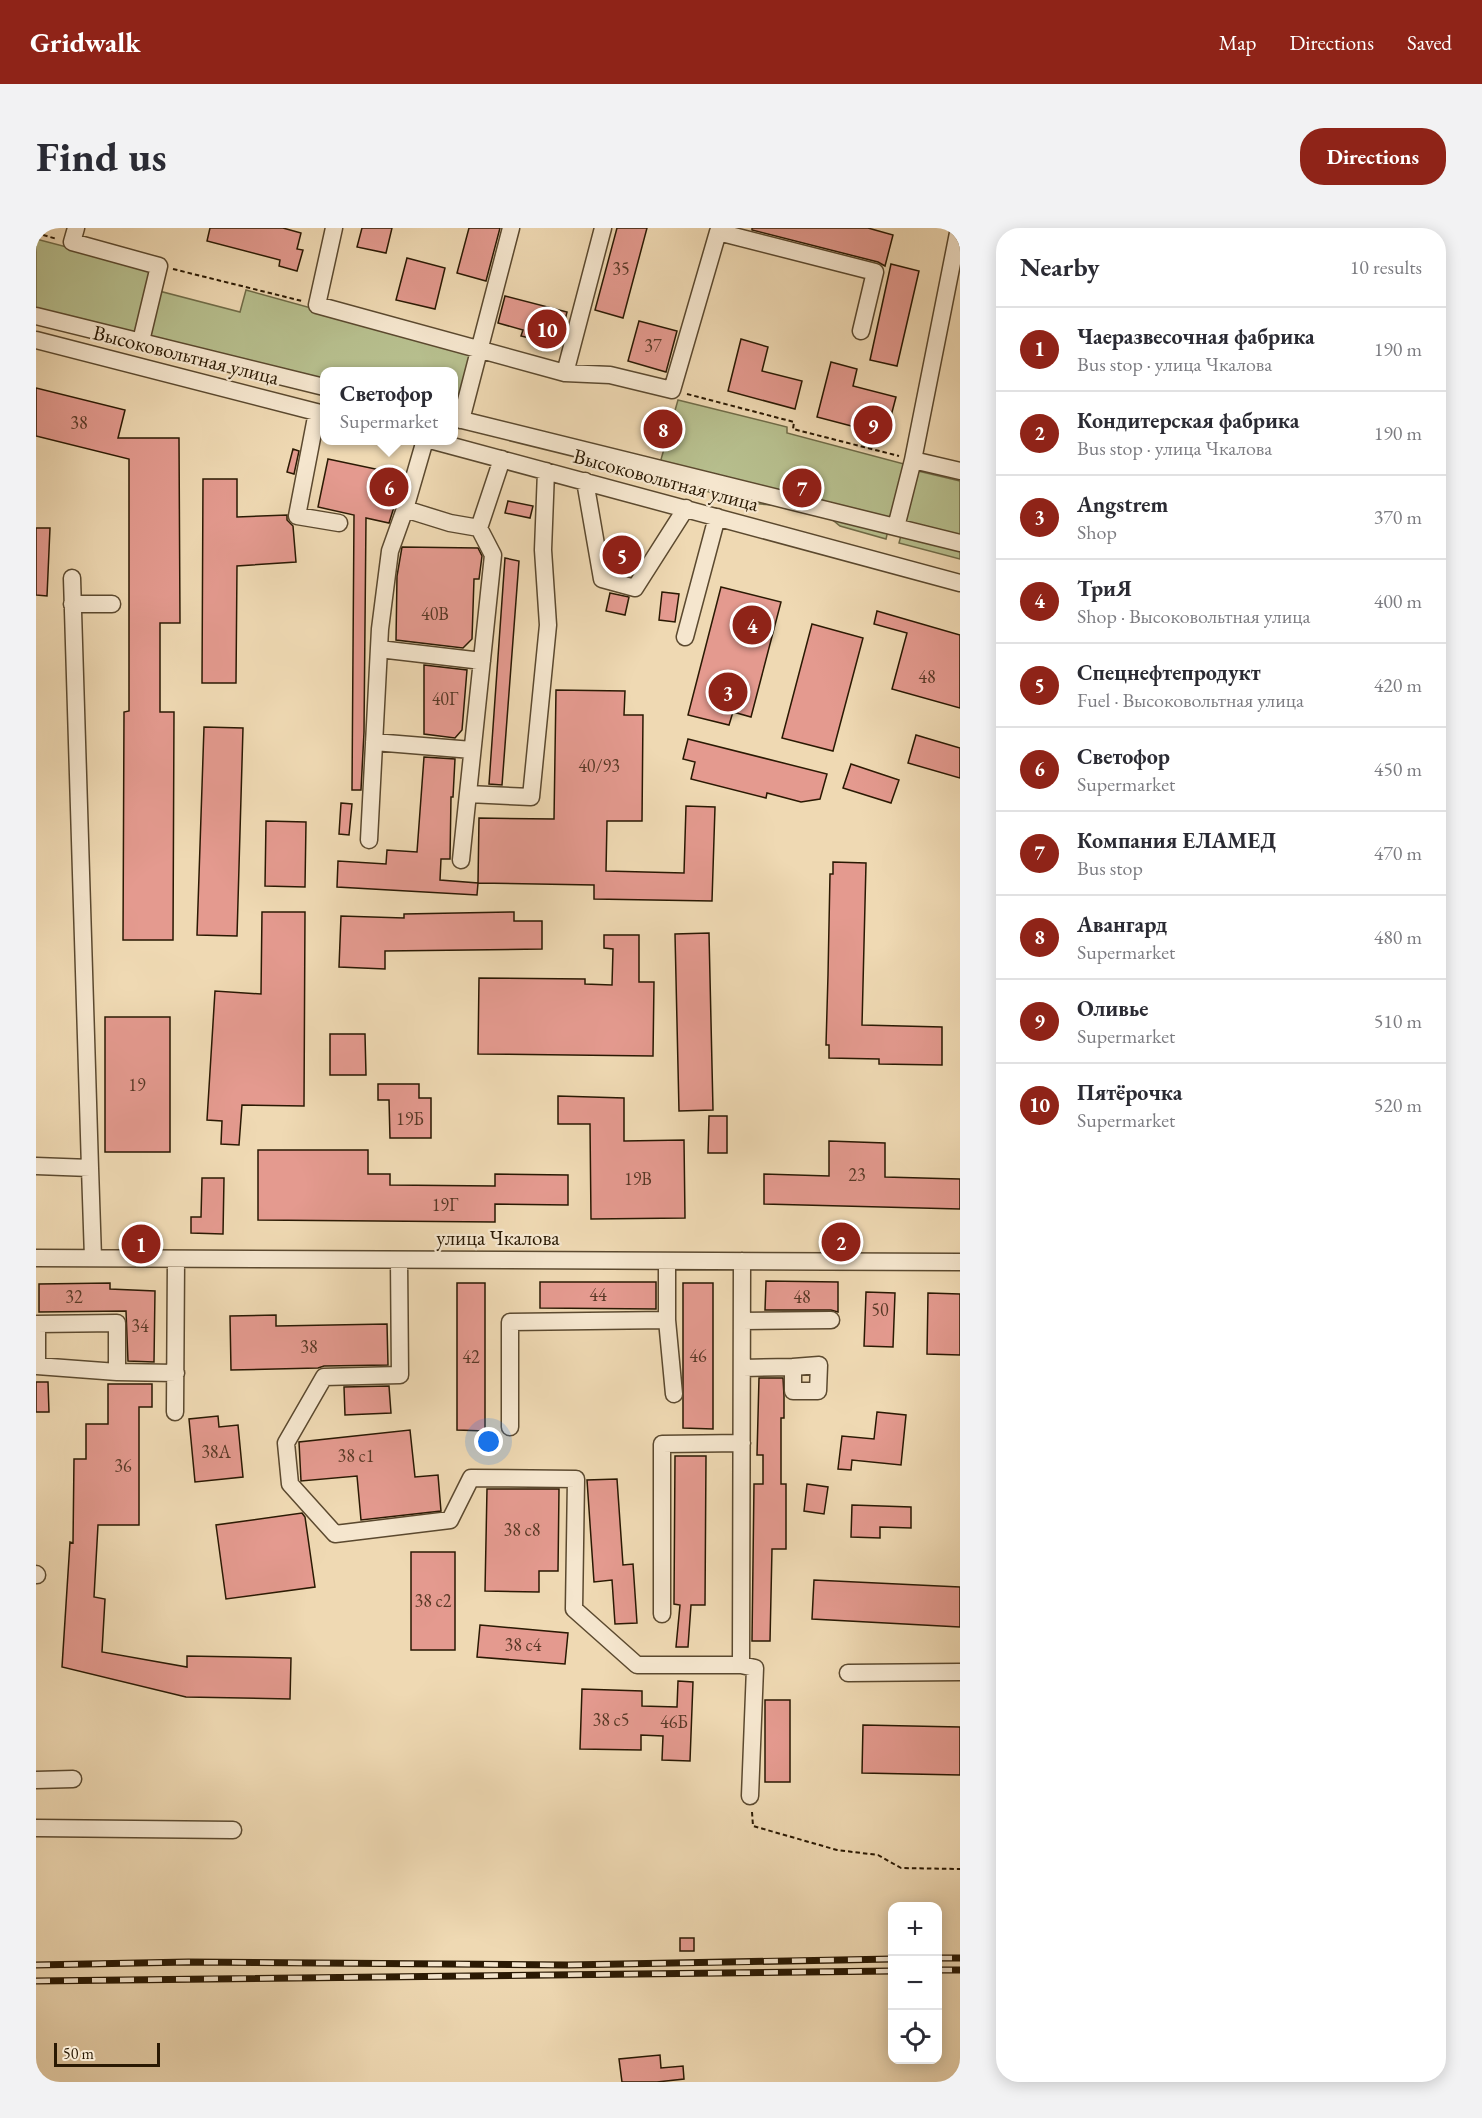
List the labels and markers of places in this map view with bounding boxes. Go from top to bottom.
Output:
pin: 10 [528,306,566,352]
pin: 9 [854,402,892,448]
pin: 8 [644,406,682,452]
pin: 6 [370,464,408,510]
pin: 7 [782,466,822,510]
pin: 5 [602,532,642,578]
pin: 4 [732,602,772,648]
pin: 3 [708,670,748,714]
pin: 2 [822,1220,860,1264]
pin: 1 [122,1222,160,1266]

